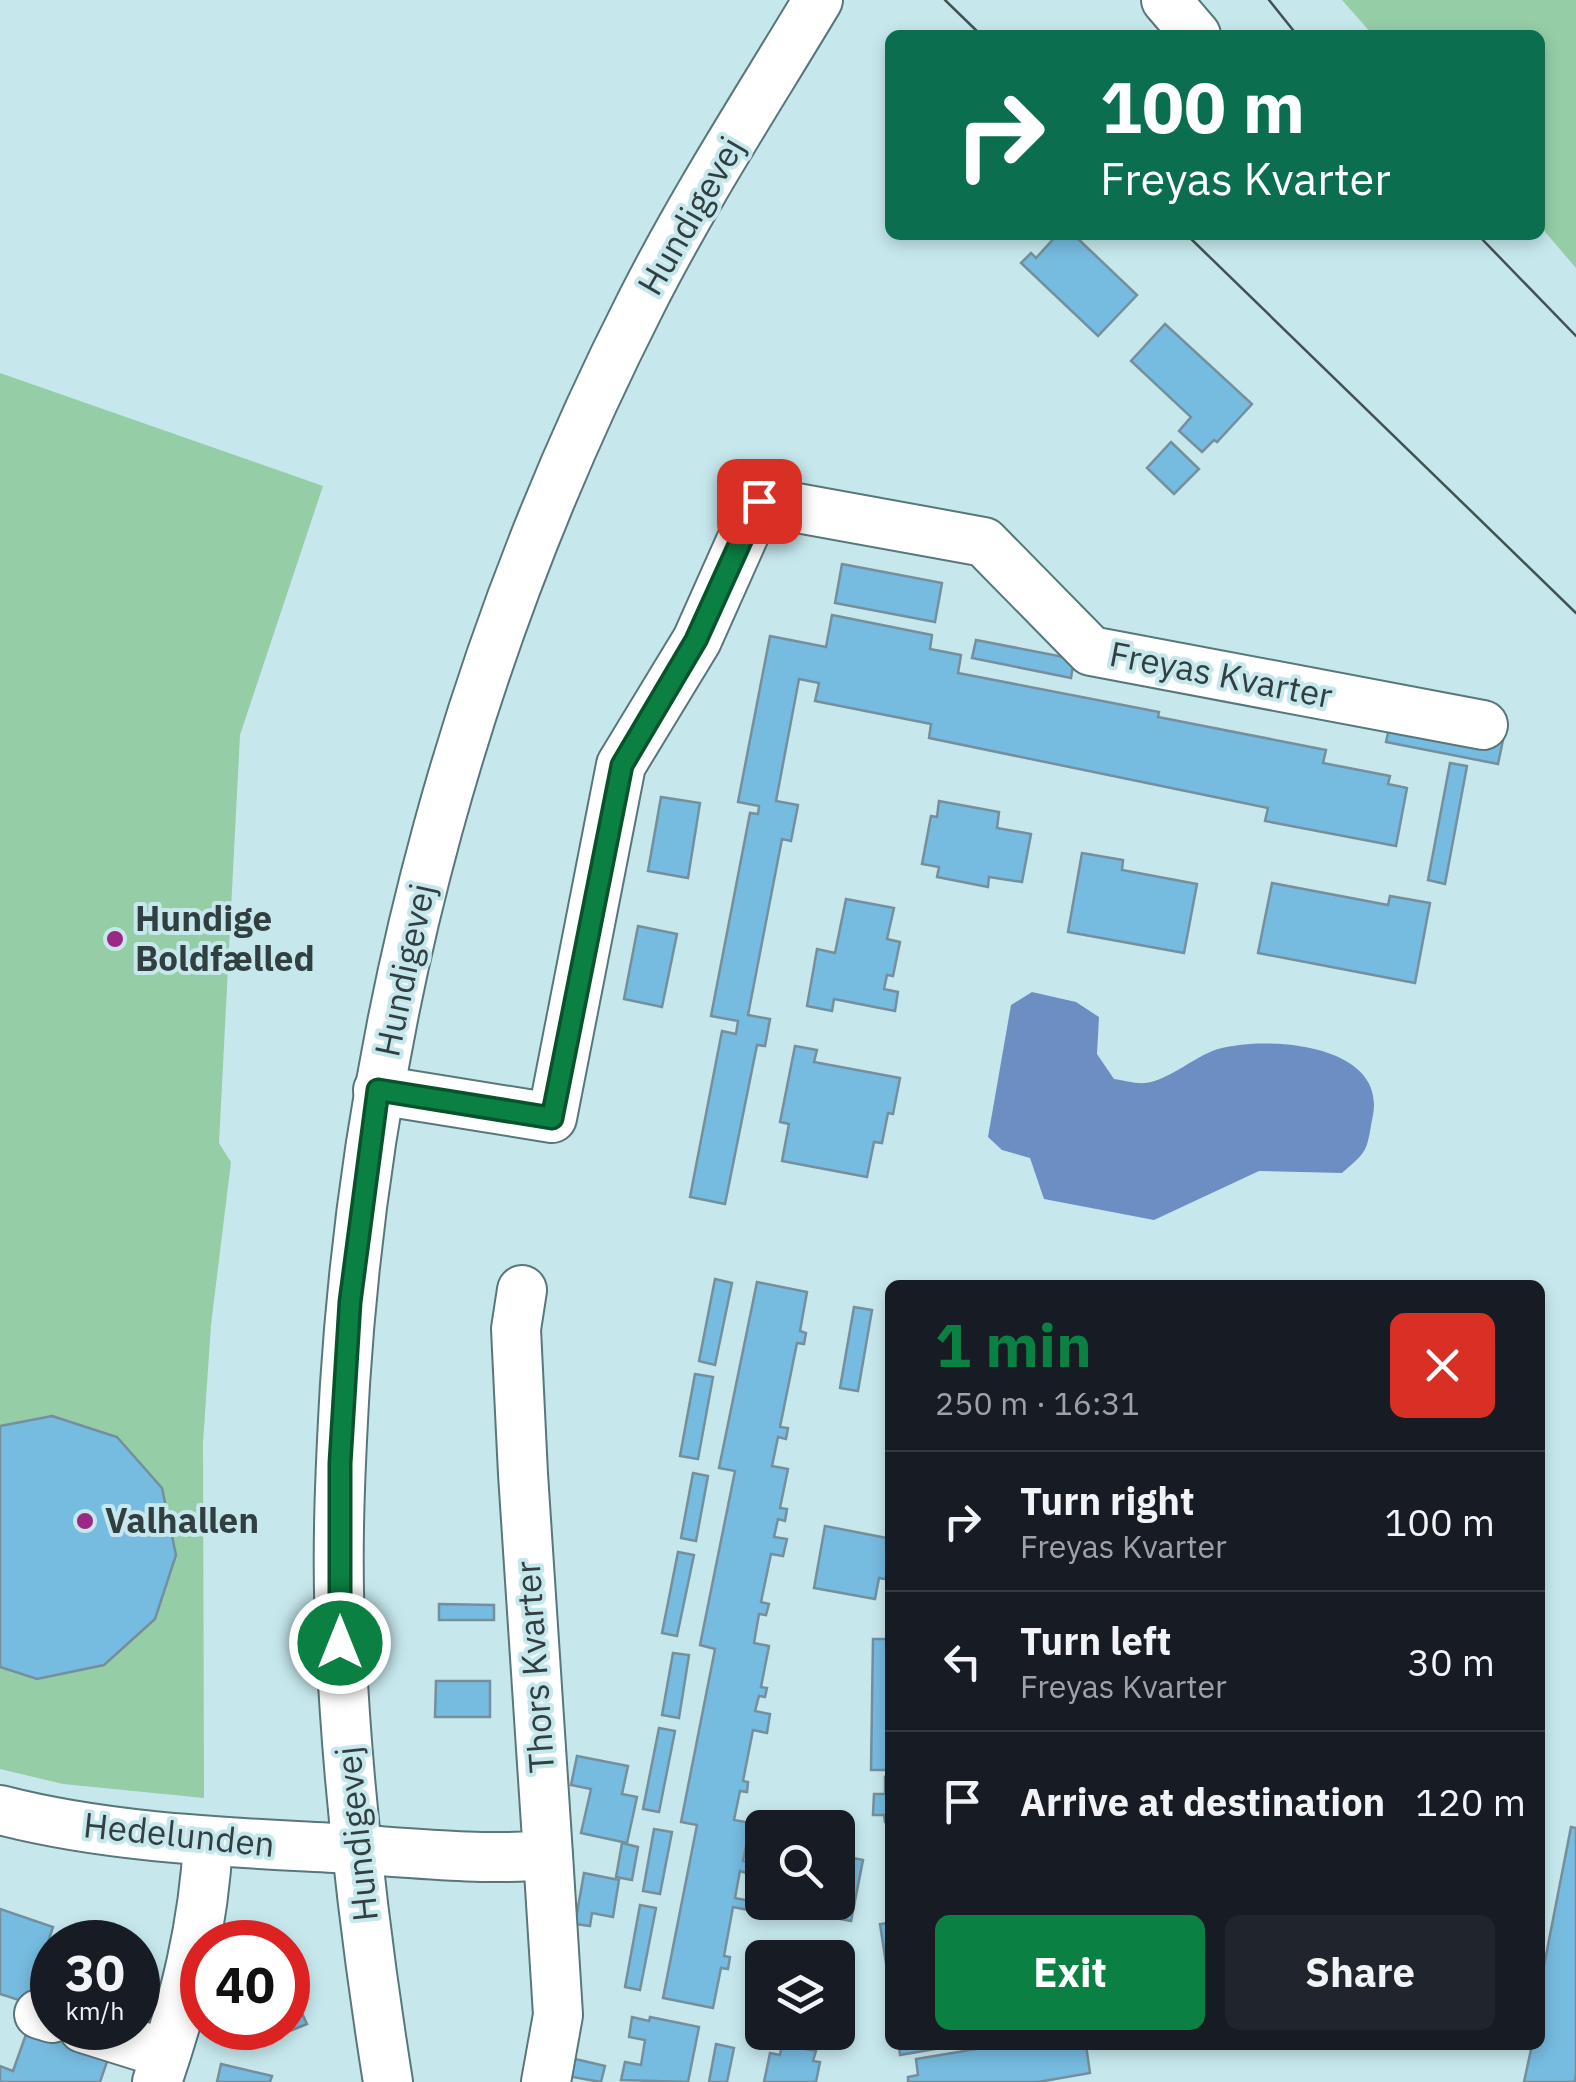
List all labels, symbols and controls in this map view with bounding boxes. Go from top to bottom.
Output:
text: 100 m [1100,61,1305,152]
icon: right [935,70,1065,200]
street label: Hundigevej [626,128,754,303]
text: Freyas Kvarter [1100,149,1391,207]
pin [717,459,802,544]
icon: arrive [732,474,787,529]
street label: Freyas Kvarter [1106,630,1337,718]
street label: Hundigevej [363,879,445,1060]
place label: Hundige Boldfælled [135,895,315,981]
marker: Hundige Boldfælled [104,928,126,950]
text: 1 min [935,1305,1092,1384]
button: close [1390,1313,1495,1418]
text: 250 m · 16:31 [935,1382,1140,1424]
text: Turn right [1020,1476,1195,1525]
icon: right [935,1494,990,1549]
place label: Valhallen [105,1497,259,1543]
text: 100 m [1384,1497,1495,1546]
marker: Valhallen [74,1510,96,1532]
text: Freyas Kvarter [1020,1525,1227,1567]
street label: Thors Kvarter [504,1559,564,1775]
position arrow [288,1591,392,1695]
text: Turn left [1020,1616,1171,1665]
icon: left [935,1634,990,1689]
text: 30 m [1407,1637,1495,1686]
text: Freyas Kvarter [1020,1665,1227,1707]
street label: Hundigevej [324,1744,388,1924]
icon: arrive [935,1774,990,1829]
text: Arrive at destination [1020,1777,1385,1826]
text: 120 m [1415,1777,1526,1826]
street label: Hedelunden [81,1801,277,1867]
map controls [745,1810,855,2050]
button: search [745,1810,855,1920]
button: Exit [935,1915,1205,2030]
button: Share [1225,1915,1495,2030]
speed limit sign: 40 [180,1920,310,2050]
text: 30 [65,1940,125,2005]
button: layers [745,1940,855,2050]
text: km/h [66,1994,124,2027]

